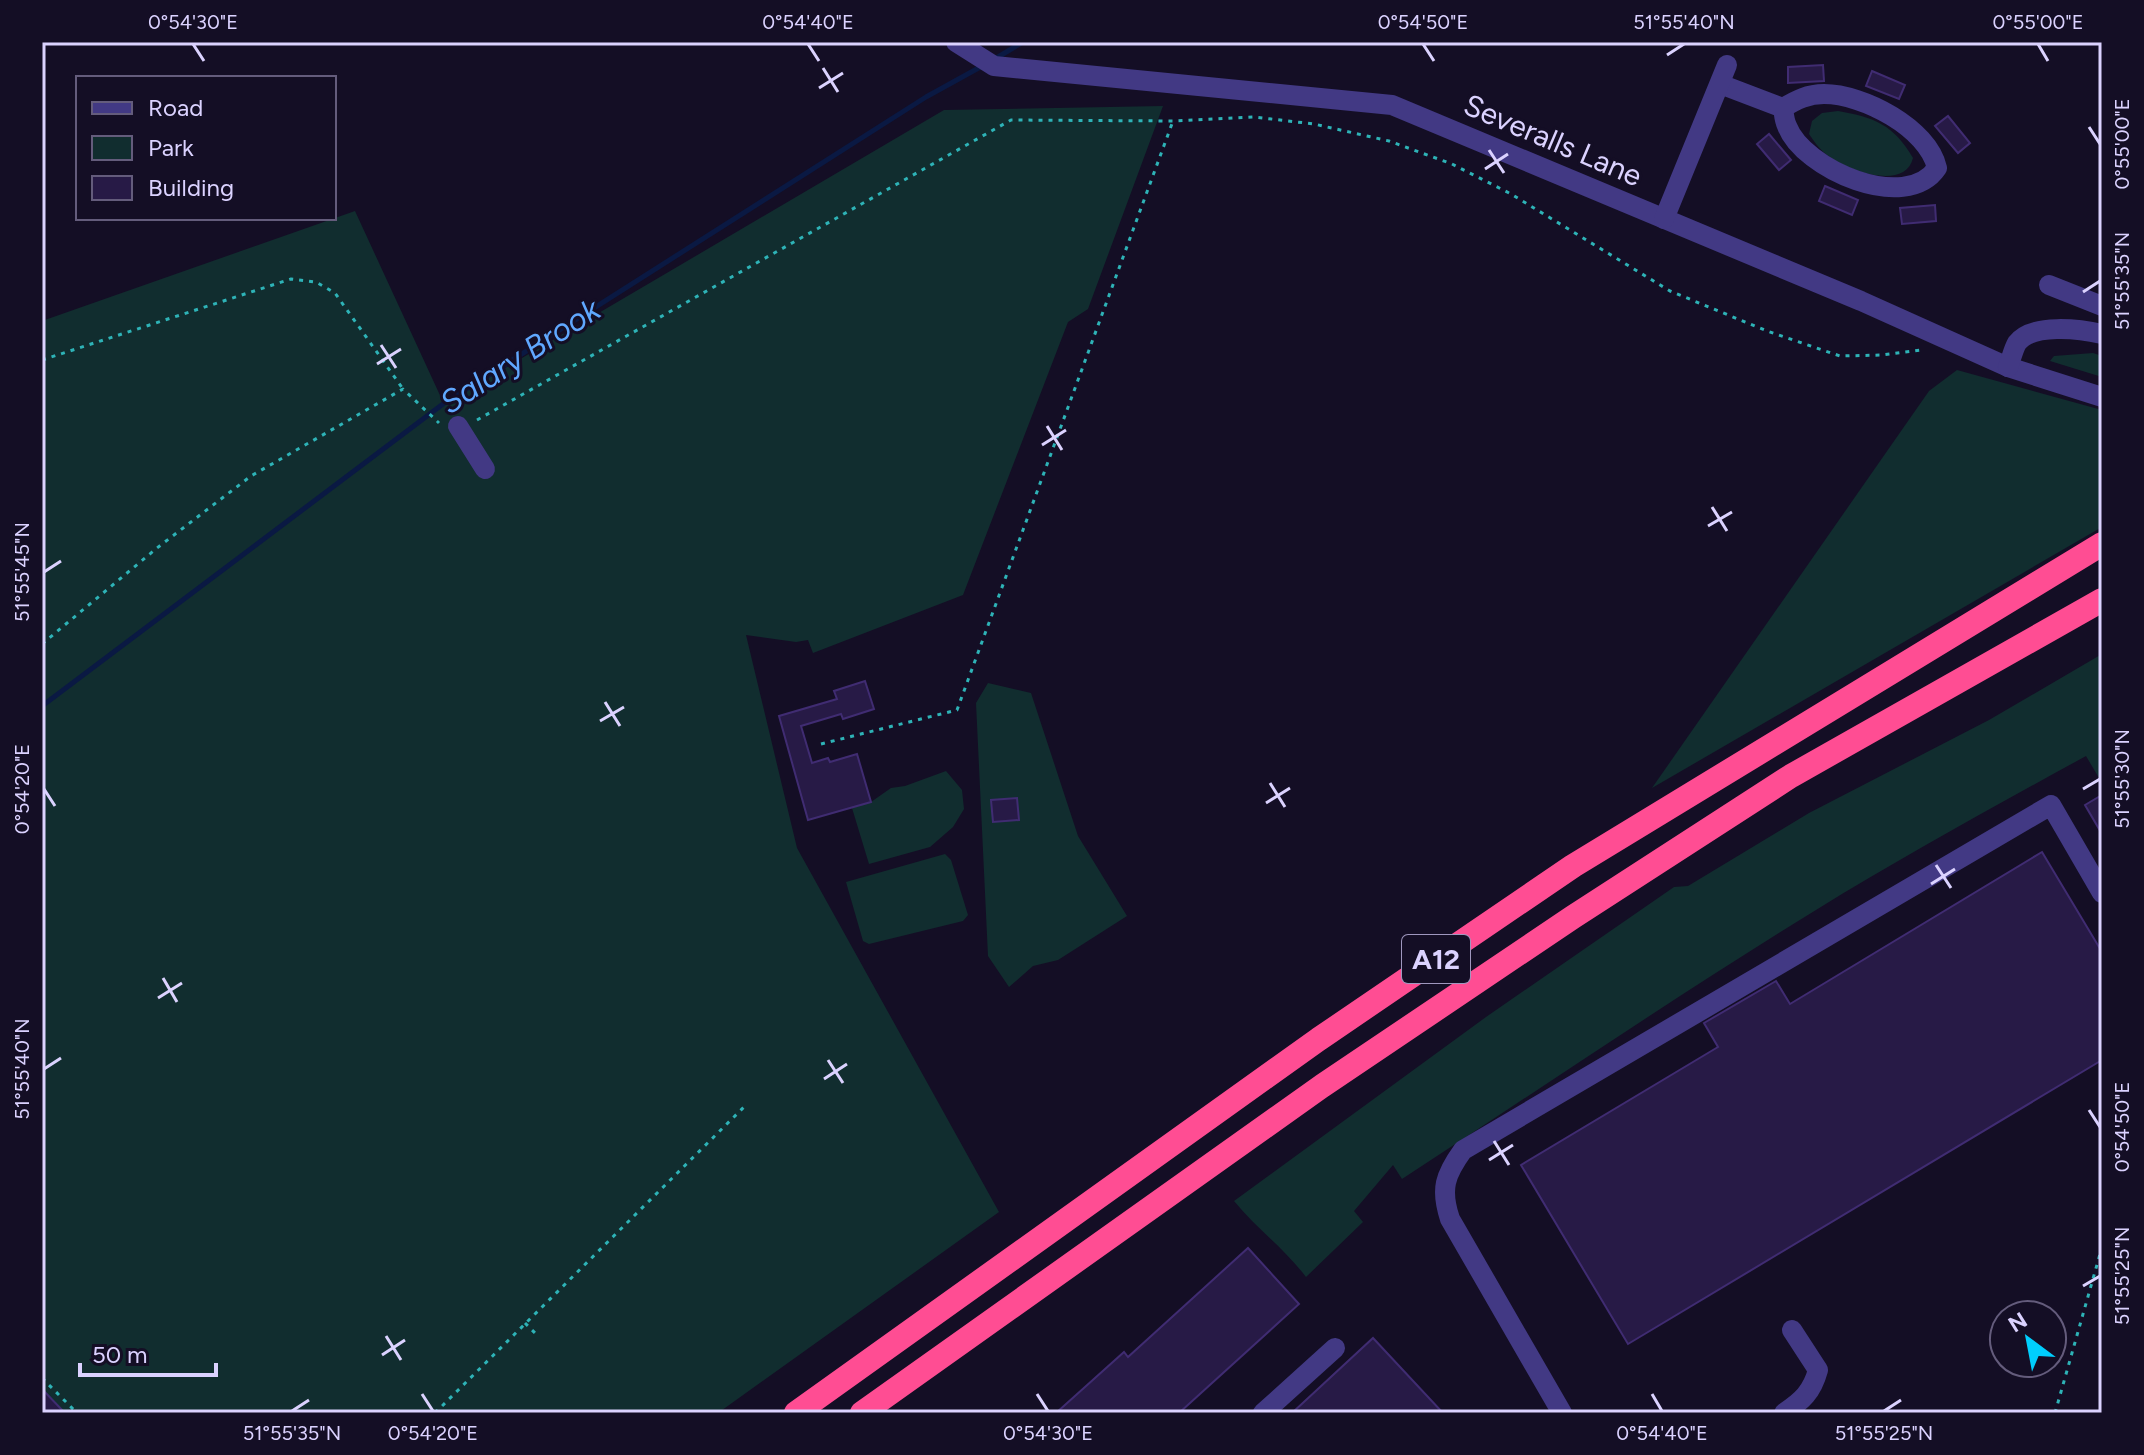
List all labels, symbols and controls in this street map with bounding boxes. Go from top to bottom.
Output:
text: 0°54'30"E [148,10,238,34]
text: 0°54'40"E [762,10,854,34]
text: 0°54'50"E [1378,10,1468,34]
text: 51°55'40"N [1633,10,1735,34]
text: 0°55'00"E [1992,10,2084,34]
legend [76,76,336,220]
street label: Severalls Lane [1458,86,1648,194]
text: Road [148,93,203,122]
text: 0°55'00"E [2110,98,2134,190]
text: Park [148,133,194,162]
text: Building [148,173,234,202]
text: 51°55'35"N [2110,232,2134,330]
water label: Salary Brook [433,289,608,422]
text: 51°55'45"N [10,522,34,622]
text: 51°55'30"N [2110,729,2134,829]
text: 0°54'20"E [10,744,34,834]
road number: A12 [1402,935,1470,983]
text: 51°55'40"N [10,1018,34,1120]
text: 0°54'50"E [2110,1082,2134,1172]
text: 51°55'25"N [2110,1227,2134,1325]
north arrow [1988,1299,2068,1379]
text: N [2003,1307,2032,1338]
scale bar [80,1327,216,1377]
text: 50 m [92,1340,148,1369]
text: 51°55'35"N [243,1421,341,1445]
text: 0°54'20"E [388,1421,478,1445]
text: 0°54'30"E [1003,1421,1093,1445]
text: 0°54'40"E [1616,1421,1708,1445]
text: 51°55'25"N [1835,1421,1933,1445]

